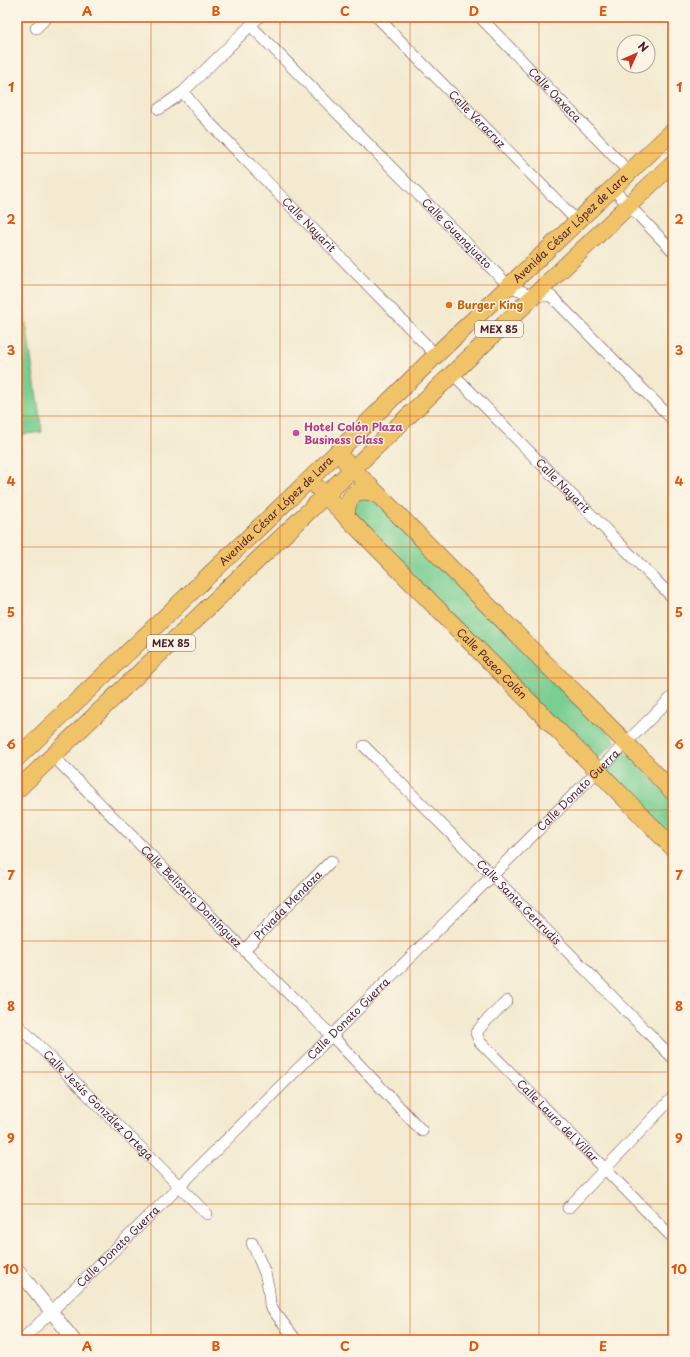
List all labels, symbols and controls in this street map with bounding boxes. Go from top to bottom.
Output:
text: A [82,1,92,20]
text: B [212,1,221,20]
text: C [340,1,350,20]
text: D [469,1,479,20]
text: E [599,1,607,20]
north arrow [616,34,656,74]
text: N [634,37,653,56]
street label: Calle Oaxaca [525,63,586,126]
text: 1 [8,77,14,96]
text: 1 [676,77,682,96]
street label: Calle Veracruz [445,86,510,151]
street label: Avenida César López de Lara [509,169,632,286]
street label: Calle Nayarit [278,193,341,256]
street label: Calle Guanajuato [418,194,496,272]
text: 2 [6,209,16,228]
text: 2 [674,209,684,228]
place label: Burger King [457,296,523,313]
marker: Burger King [444,300,454,310]
road number: MEX 85 [475,321,523,337]
text: 3 [7,340,16,359]
text: 3 [675,340,684,359]
place label: Hotel Colón Plaza Business Class [304,418,403,448]
marker: Hotel Colón Plaza Business Class [291,428,301,438]
street label: Avenida César López de Lara [215,451,337,569]
street label: Calle Nayarit [532,454,594,517]
text: 4 [7,471,16,490]
text: 4 [675,471,684,490]
text: 5 [7,602,15,621]
text: 5 [675,602,683,621]
street label: Calle Paseo Colón [453,624,531,703]
road number: MEX 85 [147,635,195,651]
text: 6 [6,734,16,753]
text: 6 [674,734,684,753]
street label: Calle Donato Guerra [533,745,623,835]
street label: Calle Belisario Domínguez [137,841,246,951]
street label: Calle Santa Gertrudis [473,855,565,948]
text: 7 [7,865,15,884]
street label: Privada Mendoza [250,865,326,943]
text: 7 [675,865,683,884]
street label: Calle Donato Guerra [303,973,393,1063]
text: 8 [7,996,15,1015]
text: 8 [675,996,683,1015]
street label: Calle Jesús González Ortega [40,1046,158,1164]
street label: Calle Lauro del Villar [513,1075,603,1166]
text: 9 [7,1128,15,1147]
text: 9 [675,1128,683,1147]
street label: Calle Donato Guerra [72,1201,163,1291]
text: 10 [3,1259,19,1278]
text: 10 [671,1259,687,1278]
text: A [82,1336,92,1355]
text: B [212,1336,221,1355]
text: C [340,1336,350,1355]
text: D [469,1336,479,1355]
text: E [599,1336,607,1355]

